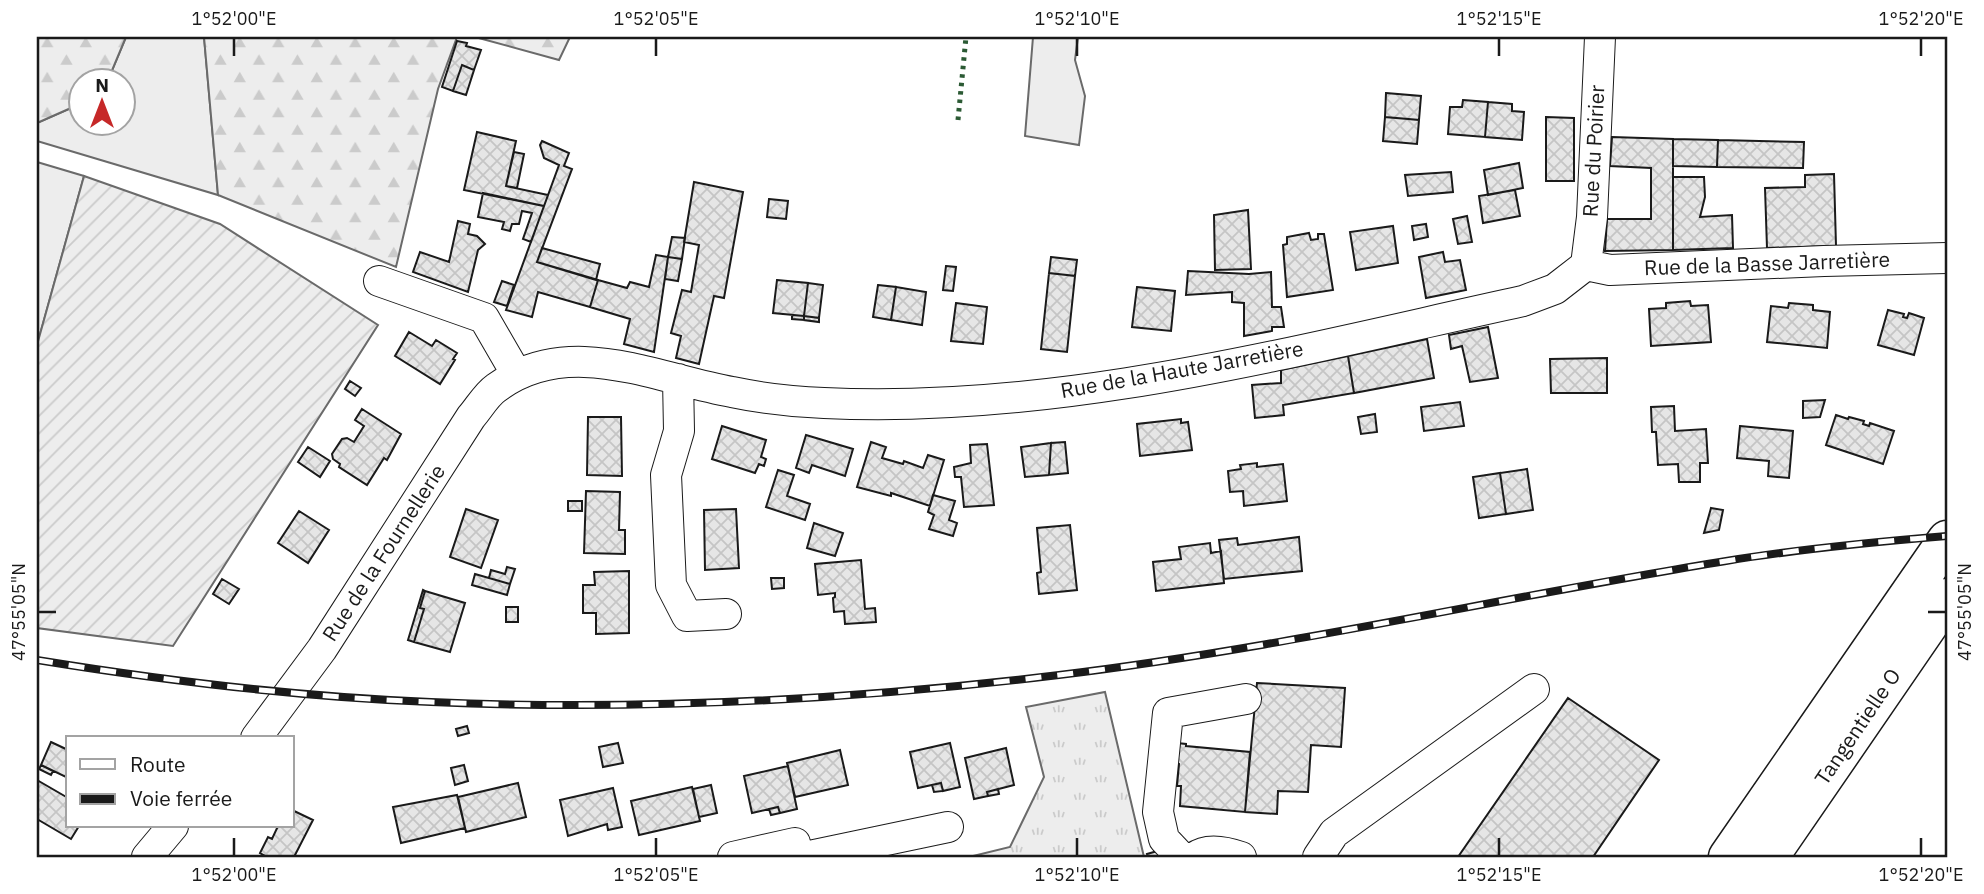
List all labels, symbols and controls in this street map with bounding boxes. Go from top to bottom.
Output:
text: 1°52'00"E [192,7,276,30]
text: 1°52'05"E [614,7,698,30]
text: 1°52'10"E [1035,7,1119,30]
text: 1°52'15"E [1457,7,1541,30]
text: 1°52'20"E [1879,7,1963,30]
north arrow [66,66,136,136]
text: N [95,73,109,97]
street label: Rue du Poirier [1576,84,1610,218]
street label: Rue de la Basse Jarretière [1643,245,1890,281]
street label: Rue de la Haute Jarretière [1058,334,1305,404]
street label: Rue de la Fournellerie [315,459,451,646]
text: 47°55'05"N [7,563,30,661]
text: 47°55'05"N [1953,563,1976,661]
street label: Tangentielle O [1808,663,1907,790]
legend [66,736,294,828]
text: Route [130,750,186,778]
text: Voie ferrée [130,784,232,812]
text: 1°52'00"E [192,863,276,886]
text: 1°52'05"E [614,863,698,886]
text: 1°52'10"E [1035,863,1119,886]
text: 1°52'15"E [1457,863,1541,886]
text: 1°52'20"E [1879,863,1963,886]

